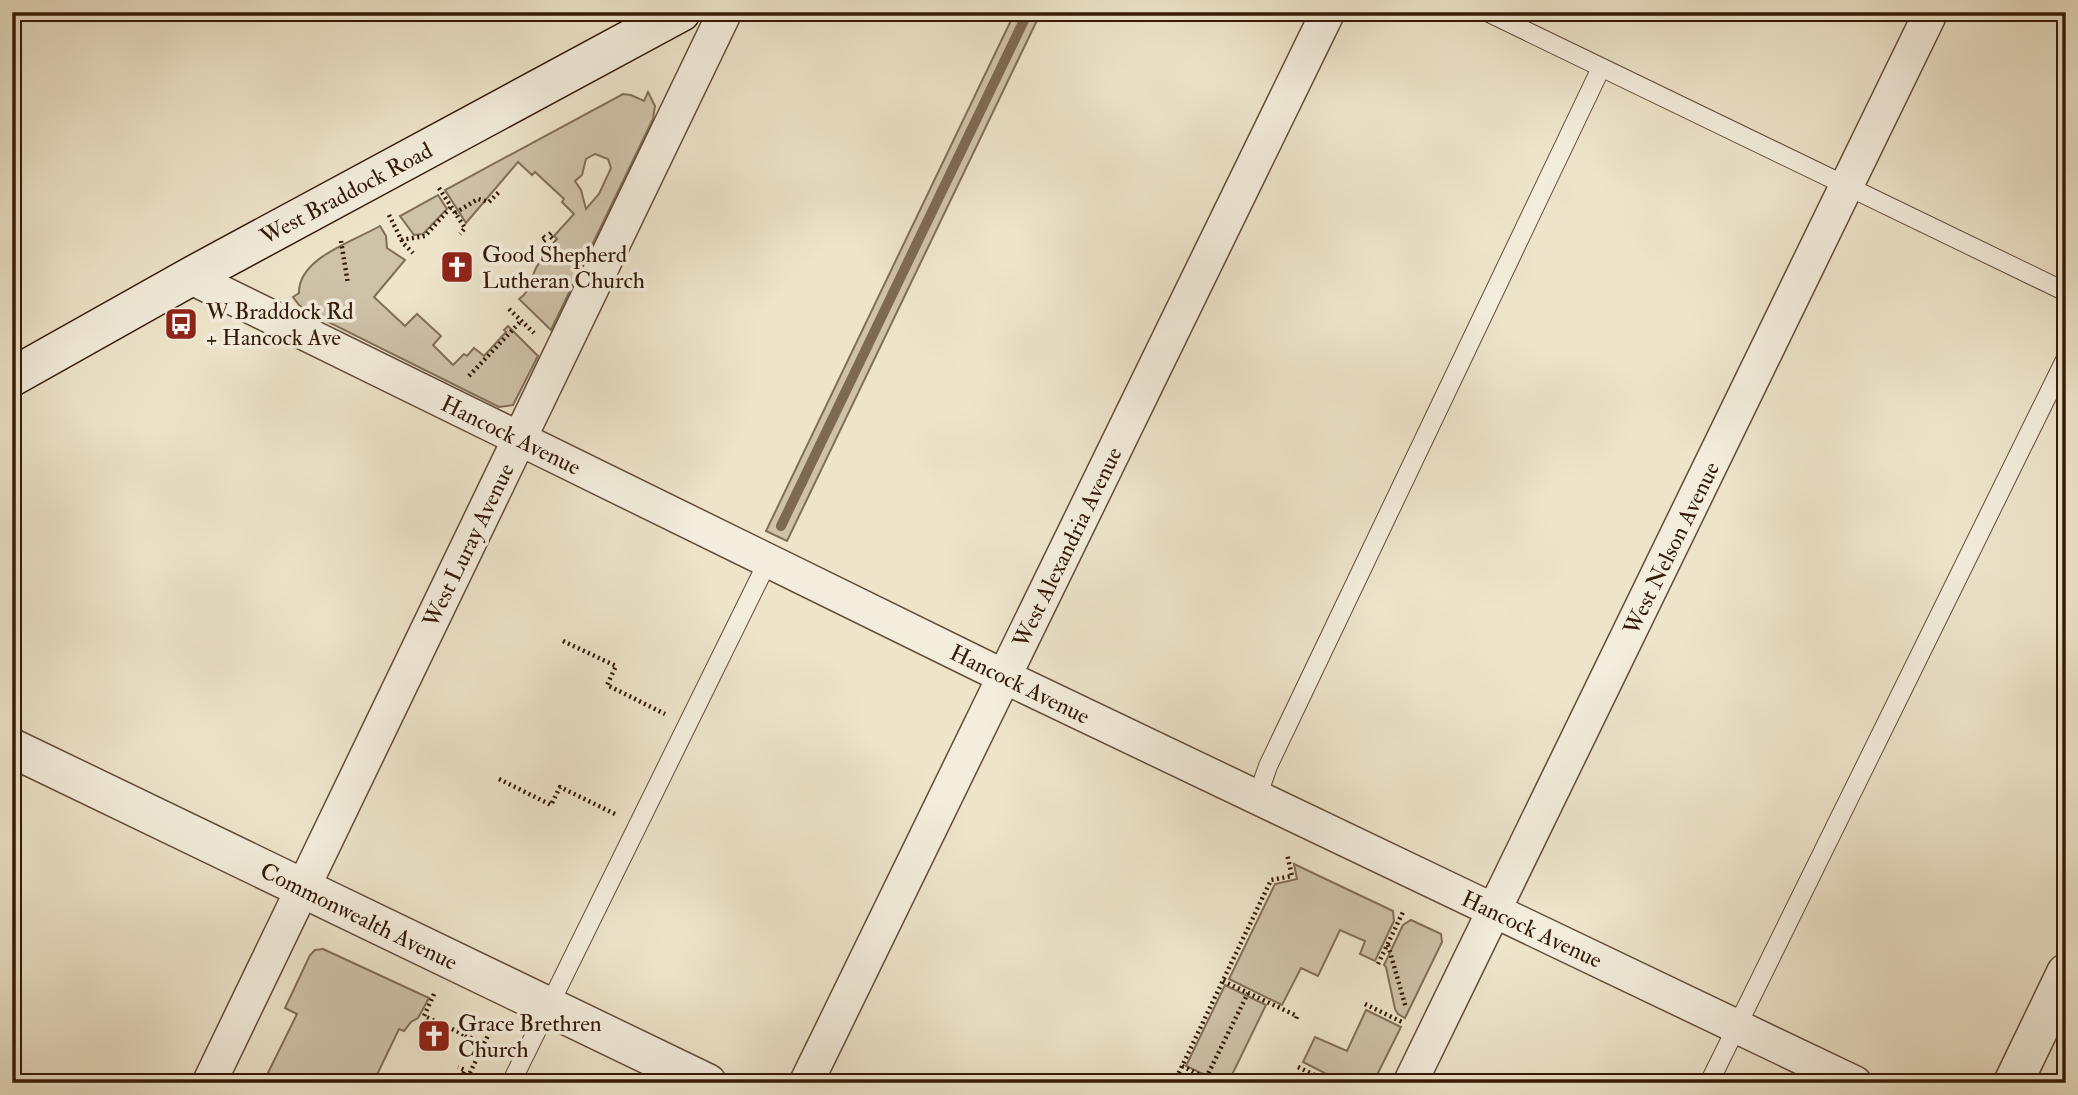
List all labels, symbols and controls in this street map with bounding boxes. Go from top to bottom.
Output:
street label: West Braddock Road [254,136,437,252]
place label: Good Shepherd Lutheran Church [482,240,645,295]
church icon: Good Shepherd Lutheran Church [438,248,476,286]
place label: W Braddock Rd + Hancock Ave [205,297,354,352]
bus stop icon: W Braddock Rd + Hancock Ave [162,305,200,343]
street label: Hancock Avenue [436,389,586,482]
street label: West Alexandria Avenue [1006,442,1129,653]
street label: West Nelson Avenue [1617,457,1726,640]
street label: West Luray Avenue [416,458,521,633]
street label: Hancock Avenue [945,638,1095,731]
street label: Commonwealth Avenue [255,856,463,977]
street label: Hancock Avenue [1457,884,1607,975]
place label: Grace Brethren Church [458,1009,602,1064]
church icon: Grace Brethren Church [415,1017,453,1055]

